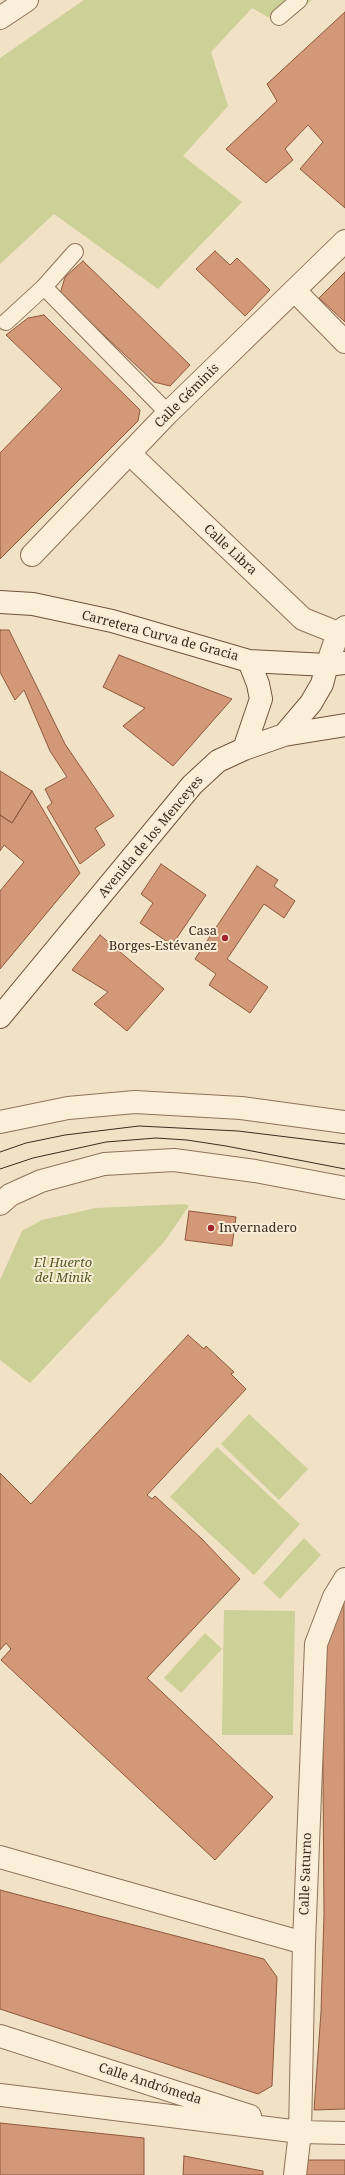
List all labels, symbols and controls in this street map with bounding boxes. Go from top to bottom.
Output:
street label: Calle Géminis [152,361,222,431]
street label: Calle Libra [200,521,260,579]
street label: Carretera Curva de Gracia [80,608,240,664]
street label: Avenida de los Menceyes [95,773,207,901]
place label: Casa Borges-Estévanez [109,923,217,954]
marker: Casa Borges-Estévanez [220,933,230,943]
place label: Invernadero [219,1220,297,1236]
marker: Invernadero [206,1223,216,1233]
park label: El Huerto del Minik [34,1255,92,1286]
street label: Calle Saturno [297,1832,315,1916]
street label: Calle Andrómeda [97,2060,203,2108]

